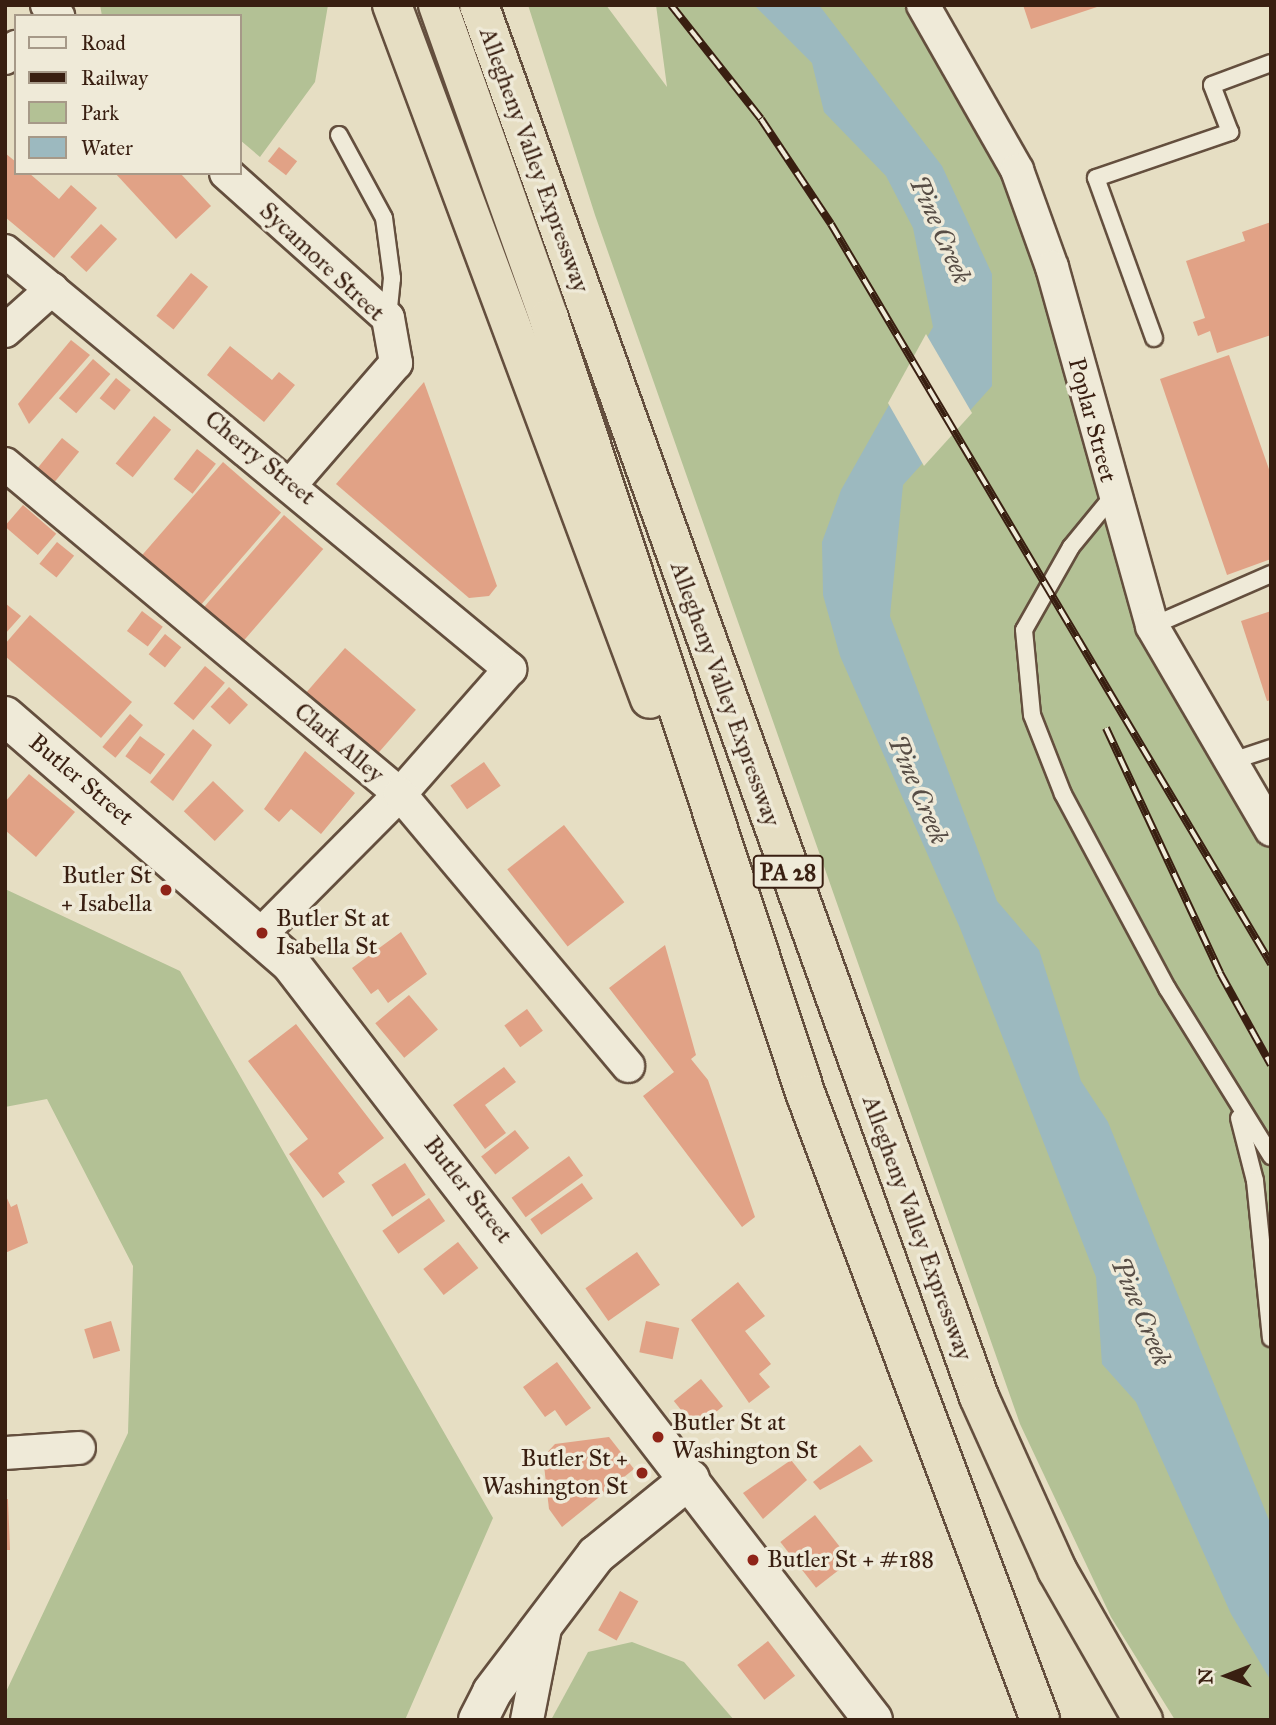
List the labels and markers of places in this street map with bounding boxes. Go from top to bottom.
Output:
place label: Butler St + Isabella [61,862,152,918]
marker: Butler St + Isabella [158,882,174,898]
place label: Butler St at Isabella St [276,905,390,961]
marker: Butler St at Isabella St [254,925,270,941]
place label: Butler St at Washington St [672,1409,818,1465]
marker: Butler St at Washington St [650,1429,666,1445]
place label: Butler St + Washington St [482,1445,628,1501]
marker: Butler St + Washington St [634,1465,650,1481]
place label: Butler St + #188 [767,1546,934,1574]
marker: Butler St + #188 [745,1552,761,1568]

